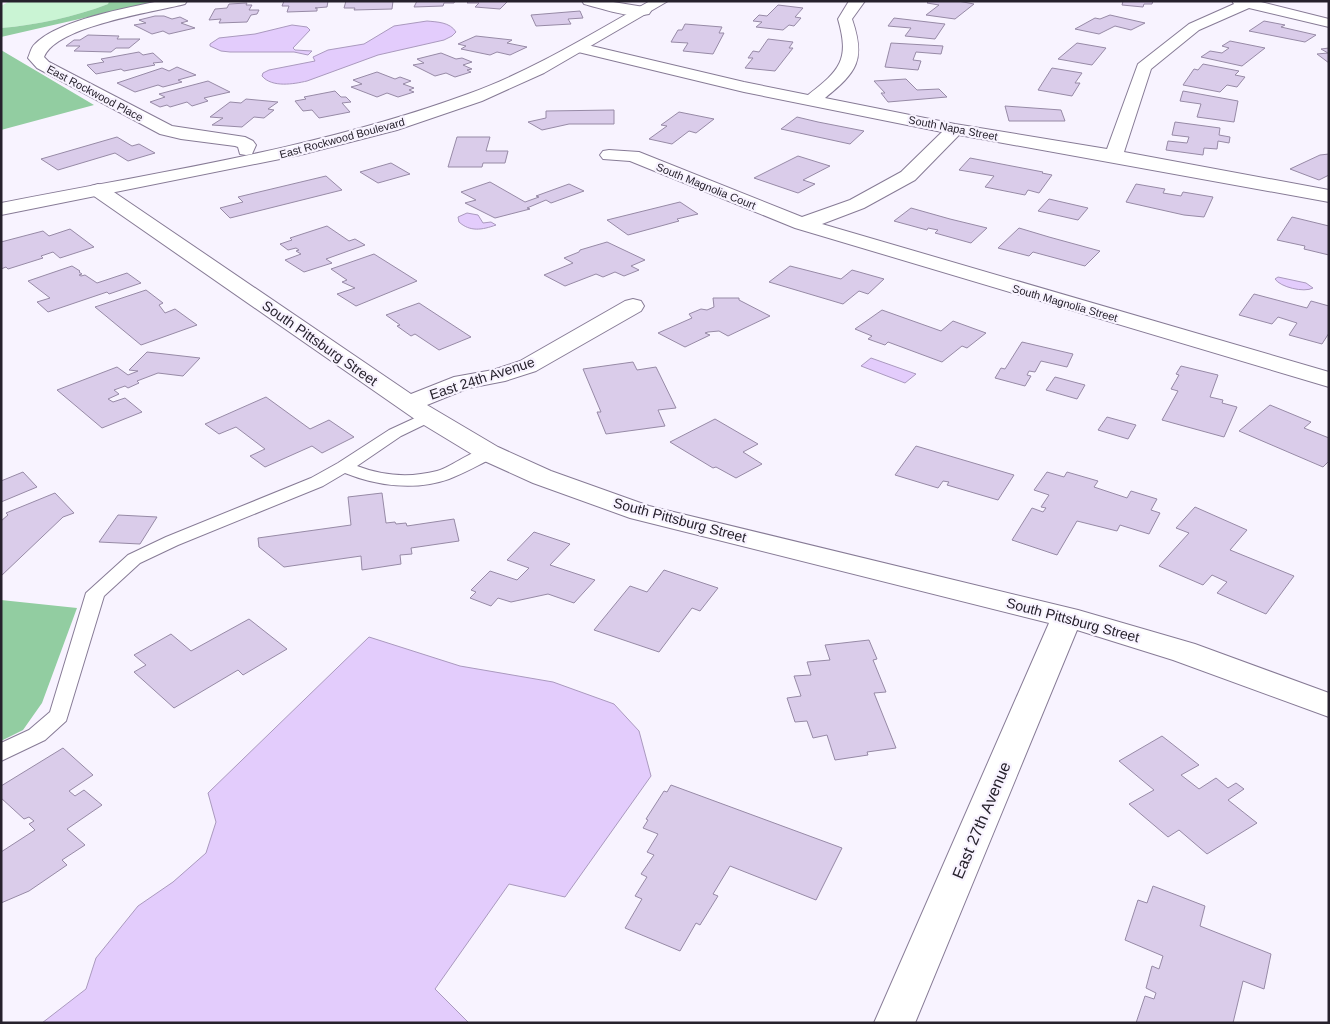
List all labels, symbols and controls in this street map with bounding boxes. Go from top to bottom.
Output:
street label: East Rockwood Place [45,63,145,123]
street label: South Napa Street [907,113,999,143]
street label: East Rockwood Boulevard [278,116,406,160]
street label: South Magnolia Court [654,161,758,211]
street label: South Magnolia Street [1011,282,1119,324]
street label: South Pittsburg Street [259,297,381,389]
street label: East 24th Avenue [427,353,537,403]
street label: South Pittsburg Street [612,495,748,545]
street label: South Pittsburg Street [1005,595,1141,645]
street label: East 27th Avenue [949,759,1014,881]

